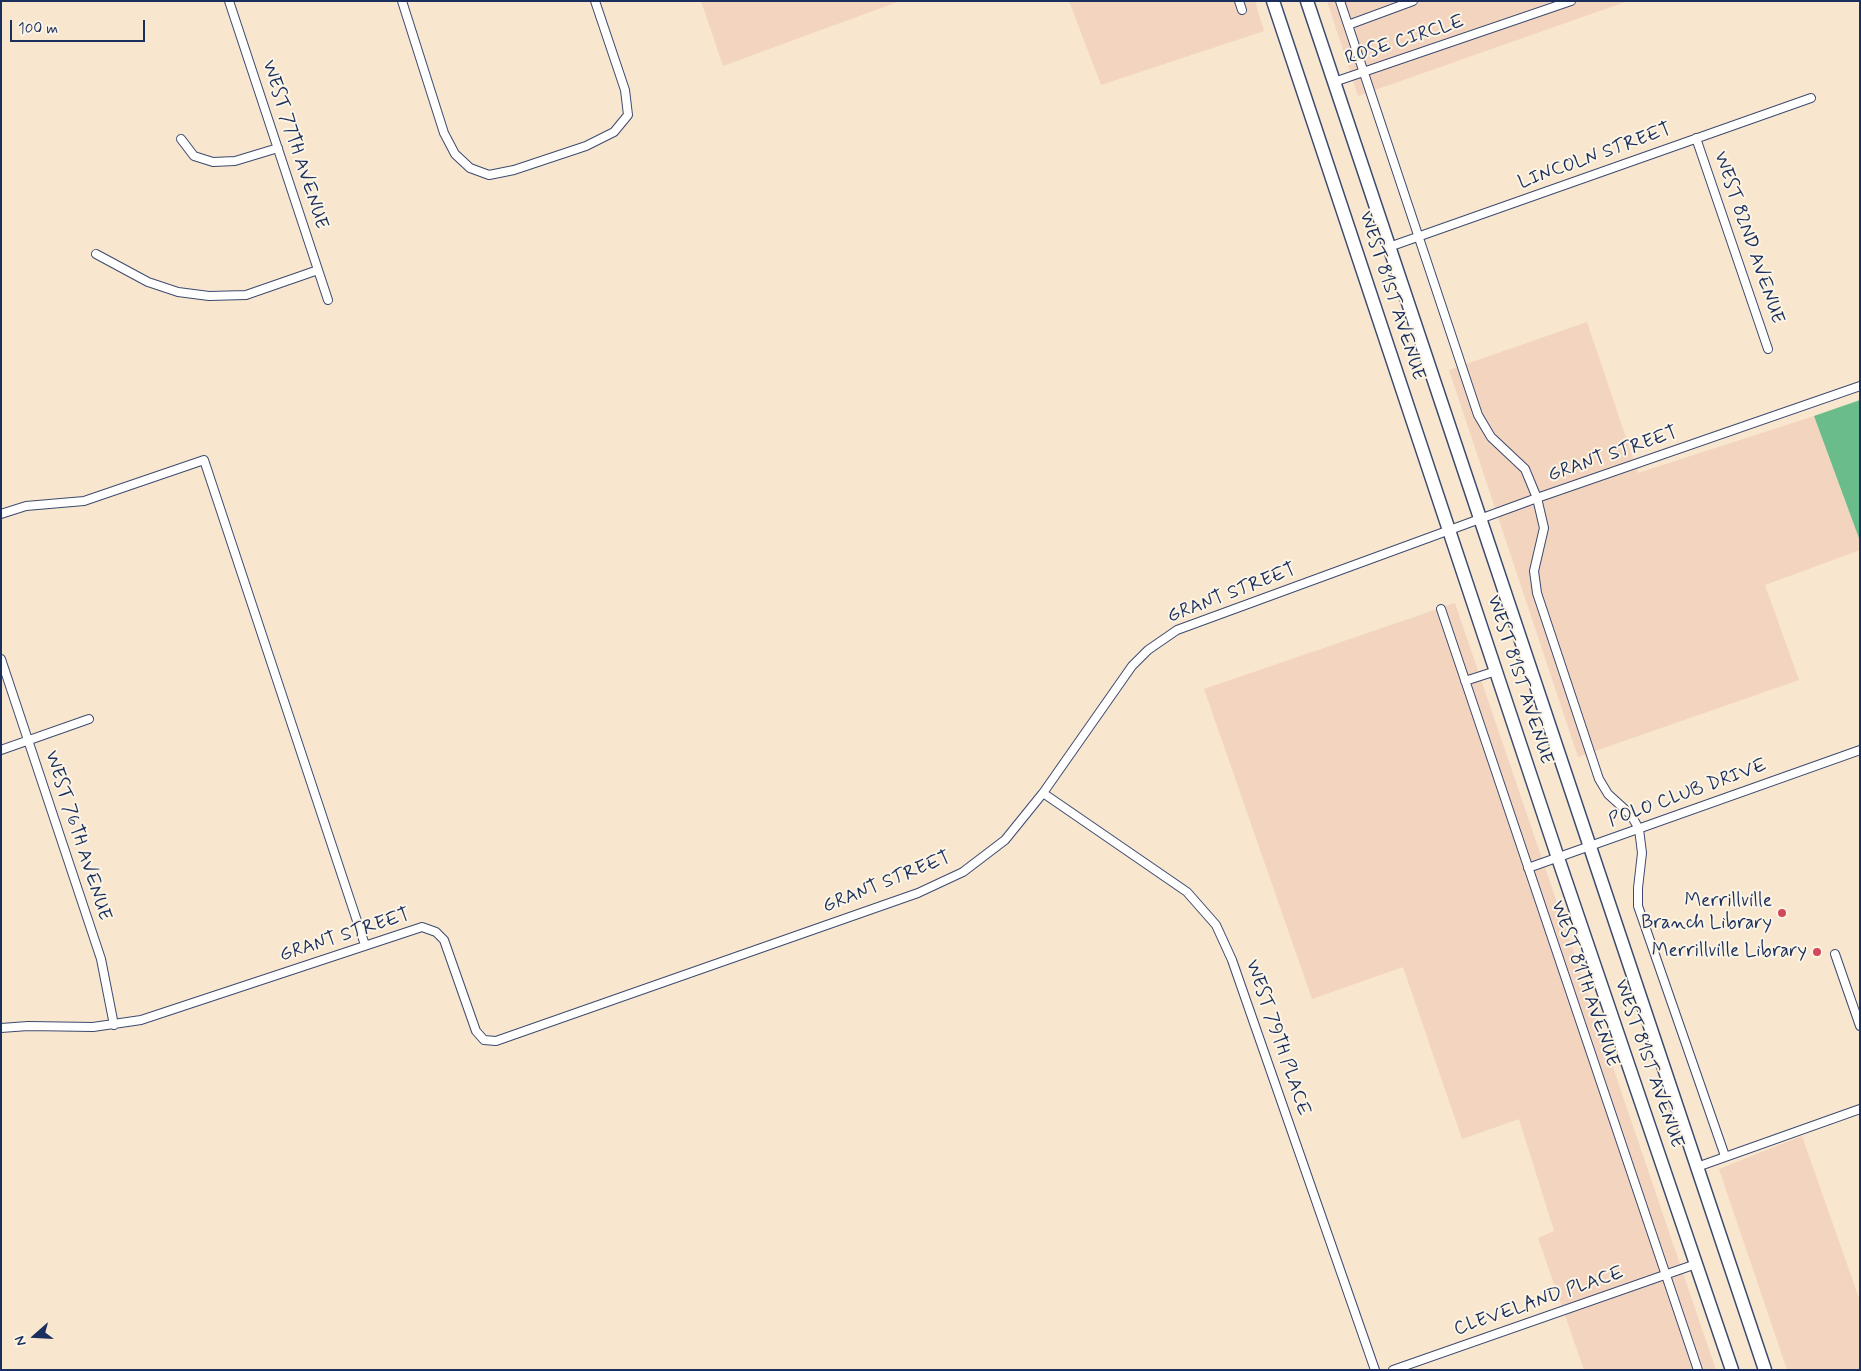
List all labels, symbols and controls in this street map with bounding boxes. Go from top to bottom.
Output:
scale bar [12,10,148,42]
street label: ROSE CIRCLE [1343,11,1467,71]
text: 100 m [18,19,58,39]
street label: WEST 77TH AVENUE [256,58,332,232]
street label: LINCOLN STREET [1515,119,1675,195]
street label: WEST 82ND AVENUE [1708,149,1788,327]
street label: WEST 81ST AVENUE [1353,208,1429,384]
street label: GRANT STREET [1545,422,1681,488]
street label: GRANT STREET [1165,559,1299,629]
street label: WEST 81ST AVENUE [1481,592,1557,768]
street label: WEST 76TH AVENUE [39,748,115,924]
street label: POLO CLUB DRIVE [1606,755,1770,833]
street label: GRANT STREET [820,847,954,919]
place label: Merrillville Branch Library [1641,891,1772,935]
street label: WEST 81TH AVENUE [1545,898,1623,1070]
street label: GRANT STREET [277,904,413,968]
marker: Merrillville Branch Library [1776,907,1788,919]
place label: Merrillville Library [1652,941,1807,963]
marker: Merrillville Library [1811,946,1823,958]
street label: WEST 79TH PLACE [1240,957,1314,1119]
street label: WEST 81ST AVENUE [1608,977,1688,1151]
street label: CLEVELAND PLACE [1451,1262,1627,1342]
north arrow [10,1311,60,1361]
text: N [11,1334,31,1348]

